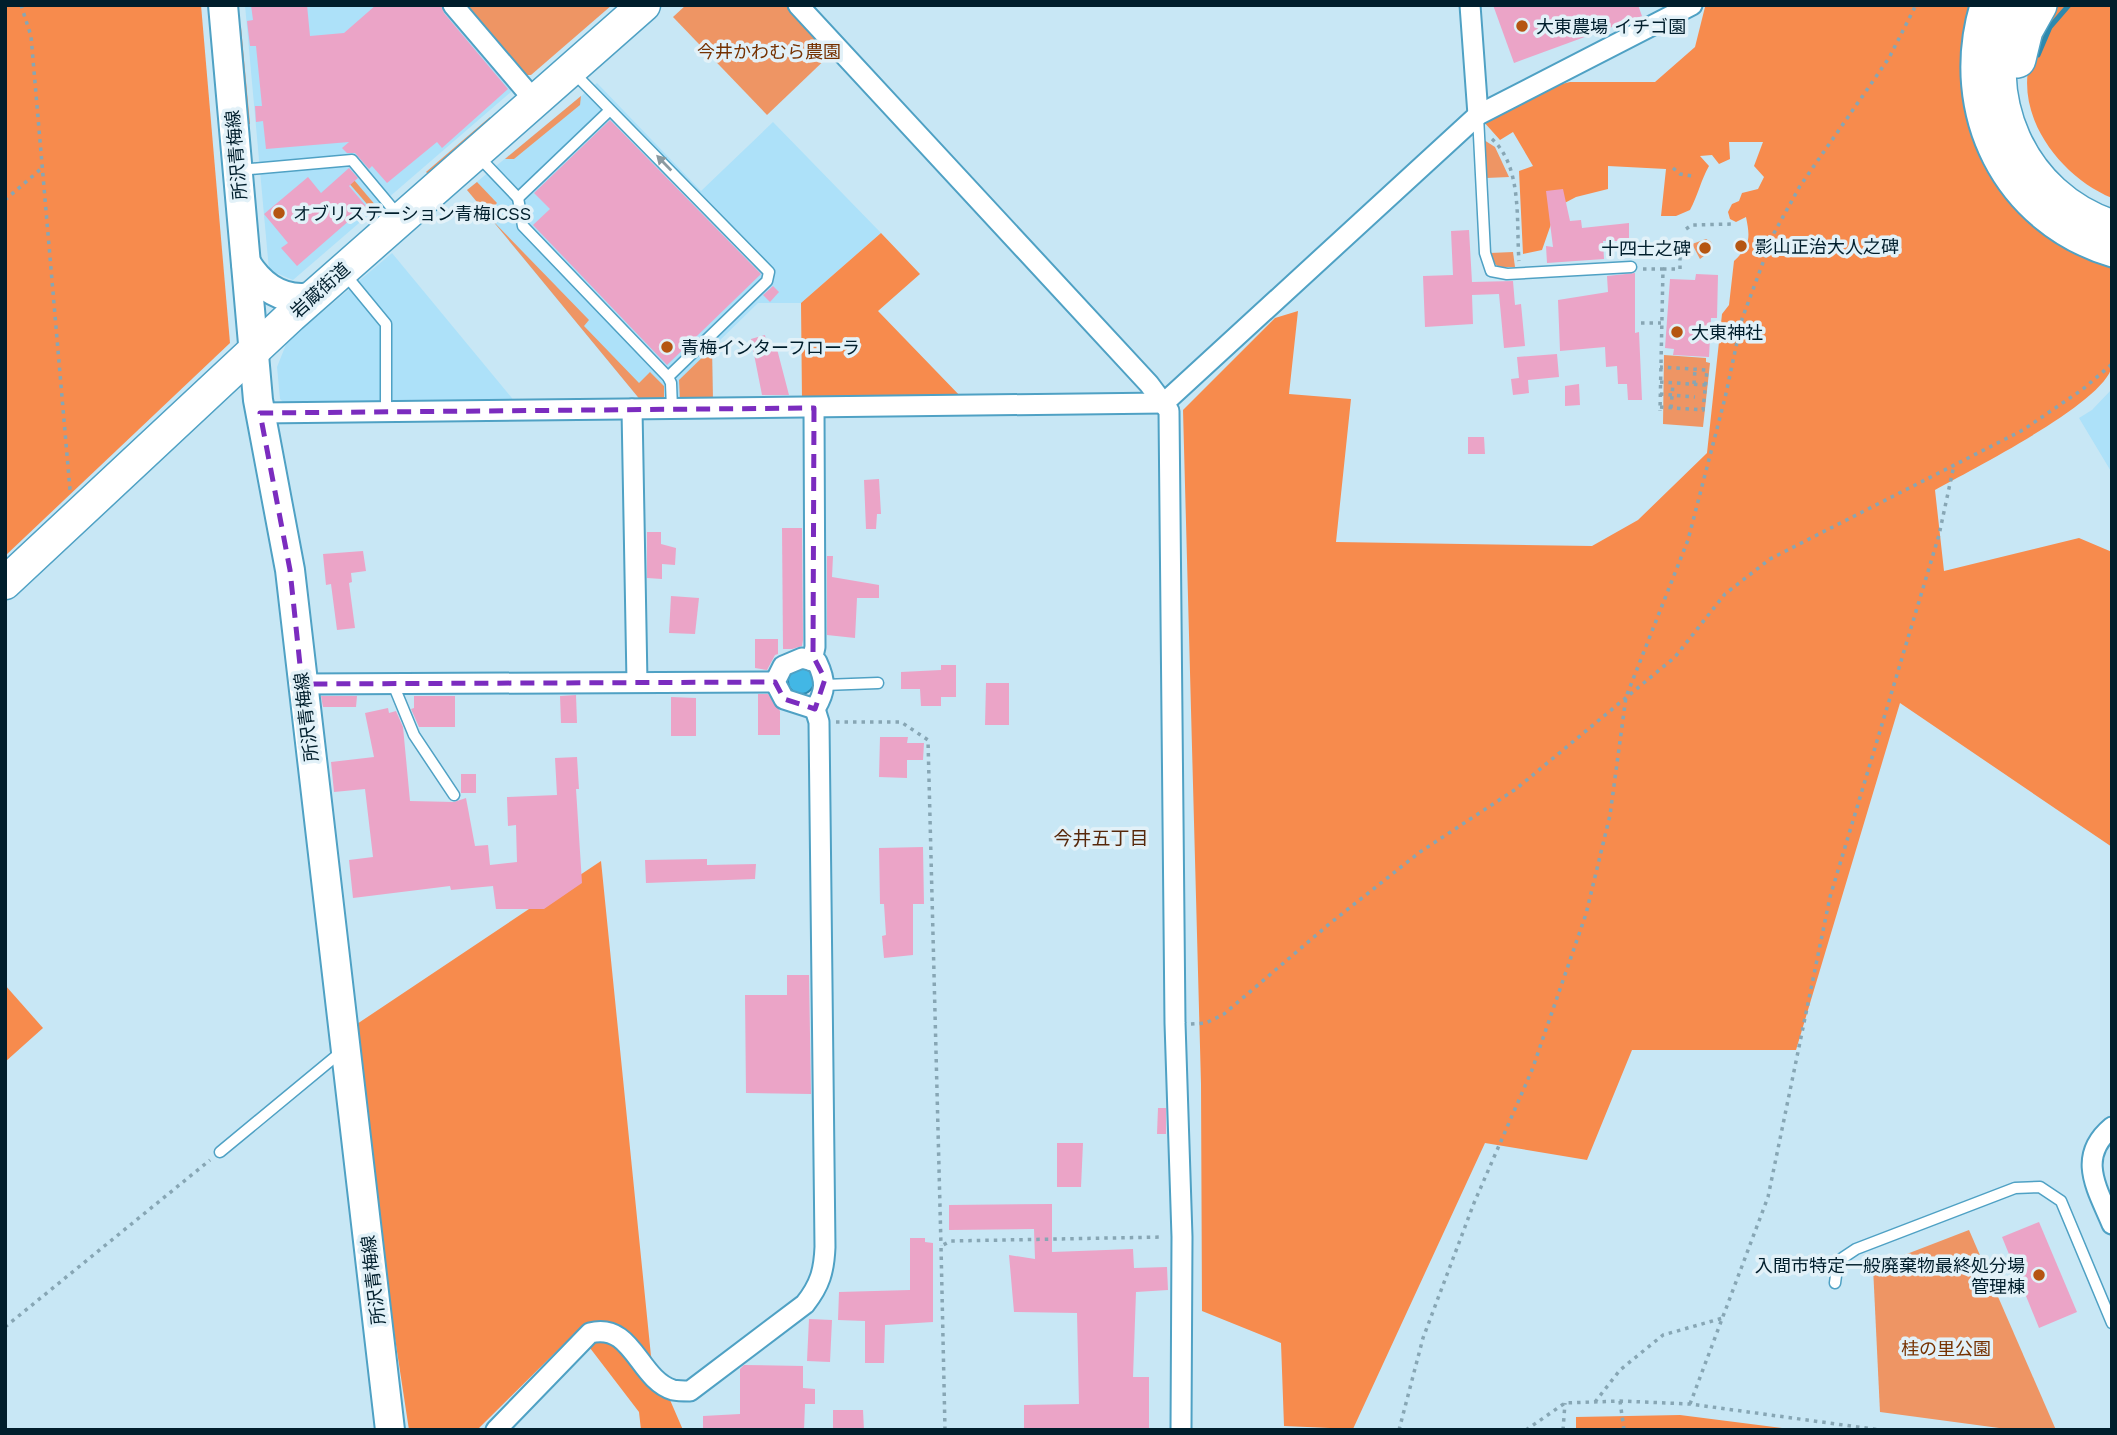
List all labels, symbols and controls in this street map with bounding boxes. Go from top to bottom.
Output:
place label: 大東農場 イチゴ園 [1536,16,1686,37]
marker: 大東農場 イチゴ園 [1514,18,1530,34]
park label: 今井かわむら農園 [697,41,841,62]
street label: 所沢青梅線 [222,109,250,201]
one-way arrow [656,155,673,172]
place label: オブリステーション青梅ICSS [293,203,531,224]
marker: オブリステーション青梅ICSS [271,205,287,221]
place label: 影山正治大人之碑 [1755,236,1899,257]
place label: 十四士之碑 [1601,238,1691,259]
marker: 影山正治大人之碑 [1733,238,1749,254]
marker: 十四士之碑 [1697,240,1713,256]
street label: 岩蔵街道 [286,258,354,322]
place label: 大東神社 [1691,322,1763,343]
marker: 大東神社 [1669,324,1685,340]
place label: 青梅インターフローラ [681,337,860,358]
marker: 青梅インターフローラ [659,339,675,355]
street label: 所沢青梅線 [290,671,322,763]
district label: 今井五丁目 [1053,827,1149,850]
street label: 所沢青梅線 [357,1234,389,1326]
place label: 入間市特定一般廃棄物最終処分場 管理棟 [1755,1255,2025,1297]
marker: 入間市特定一般廃棄物最終処分場 管理棟 [2031,1267,2047,1283]
park label: 桂の里公園 [1901,1338,1991,1359]

